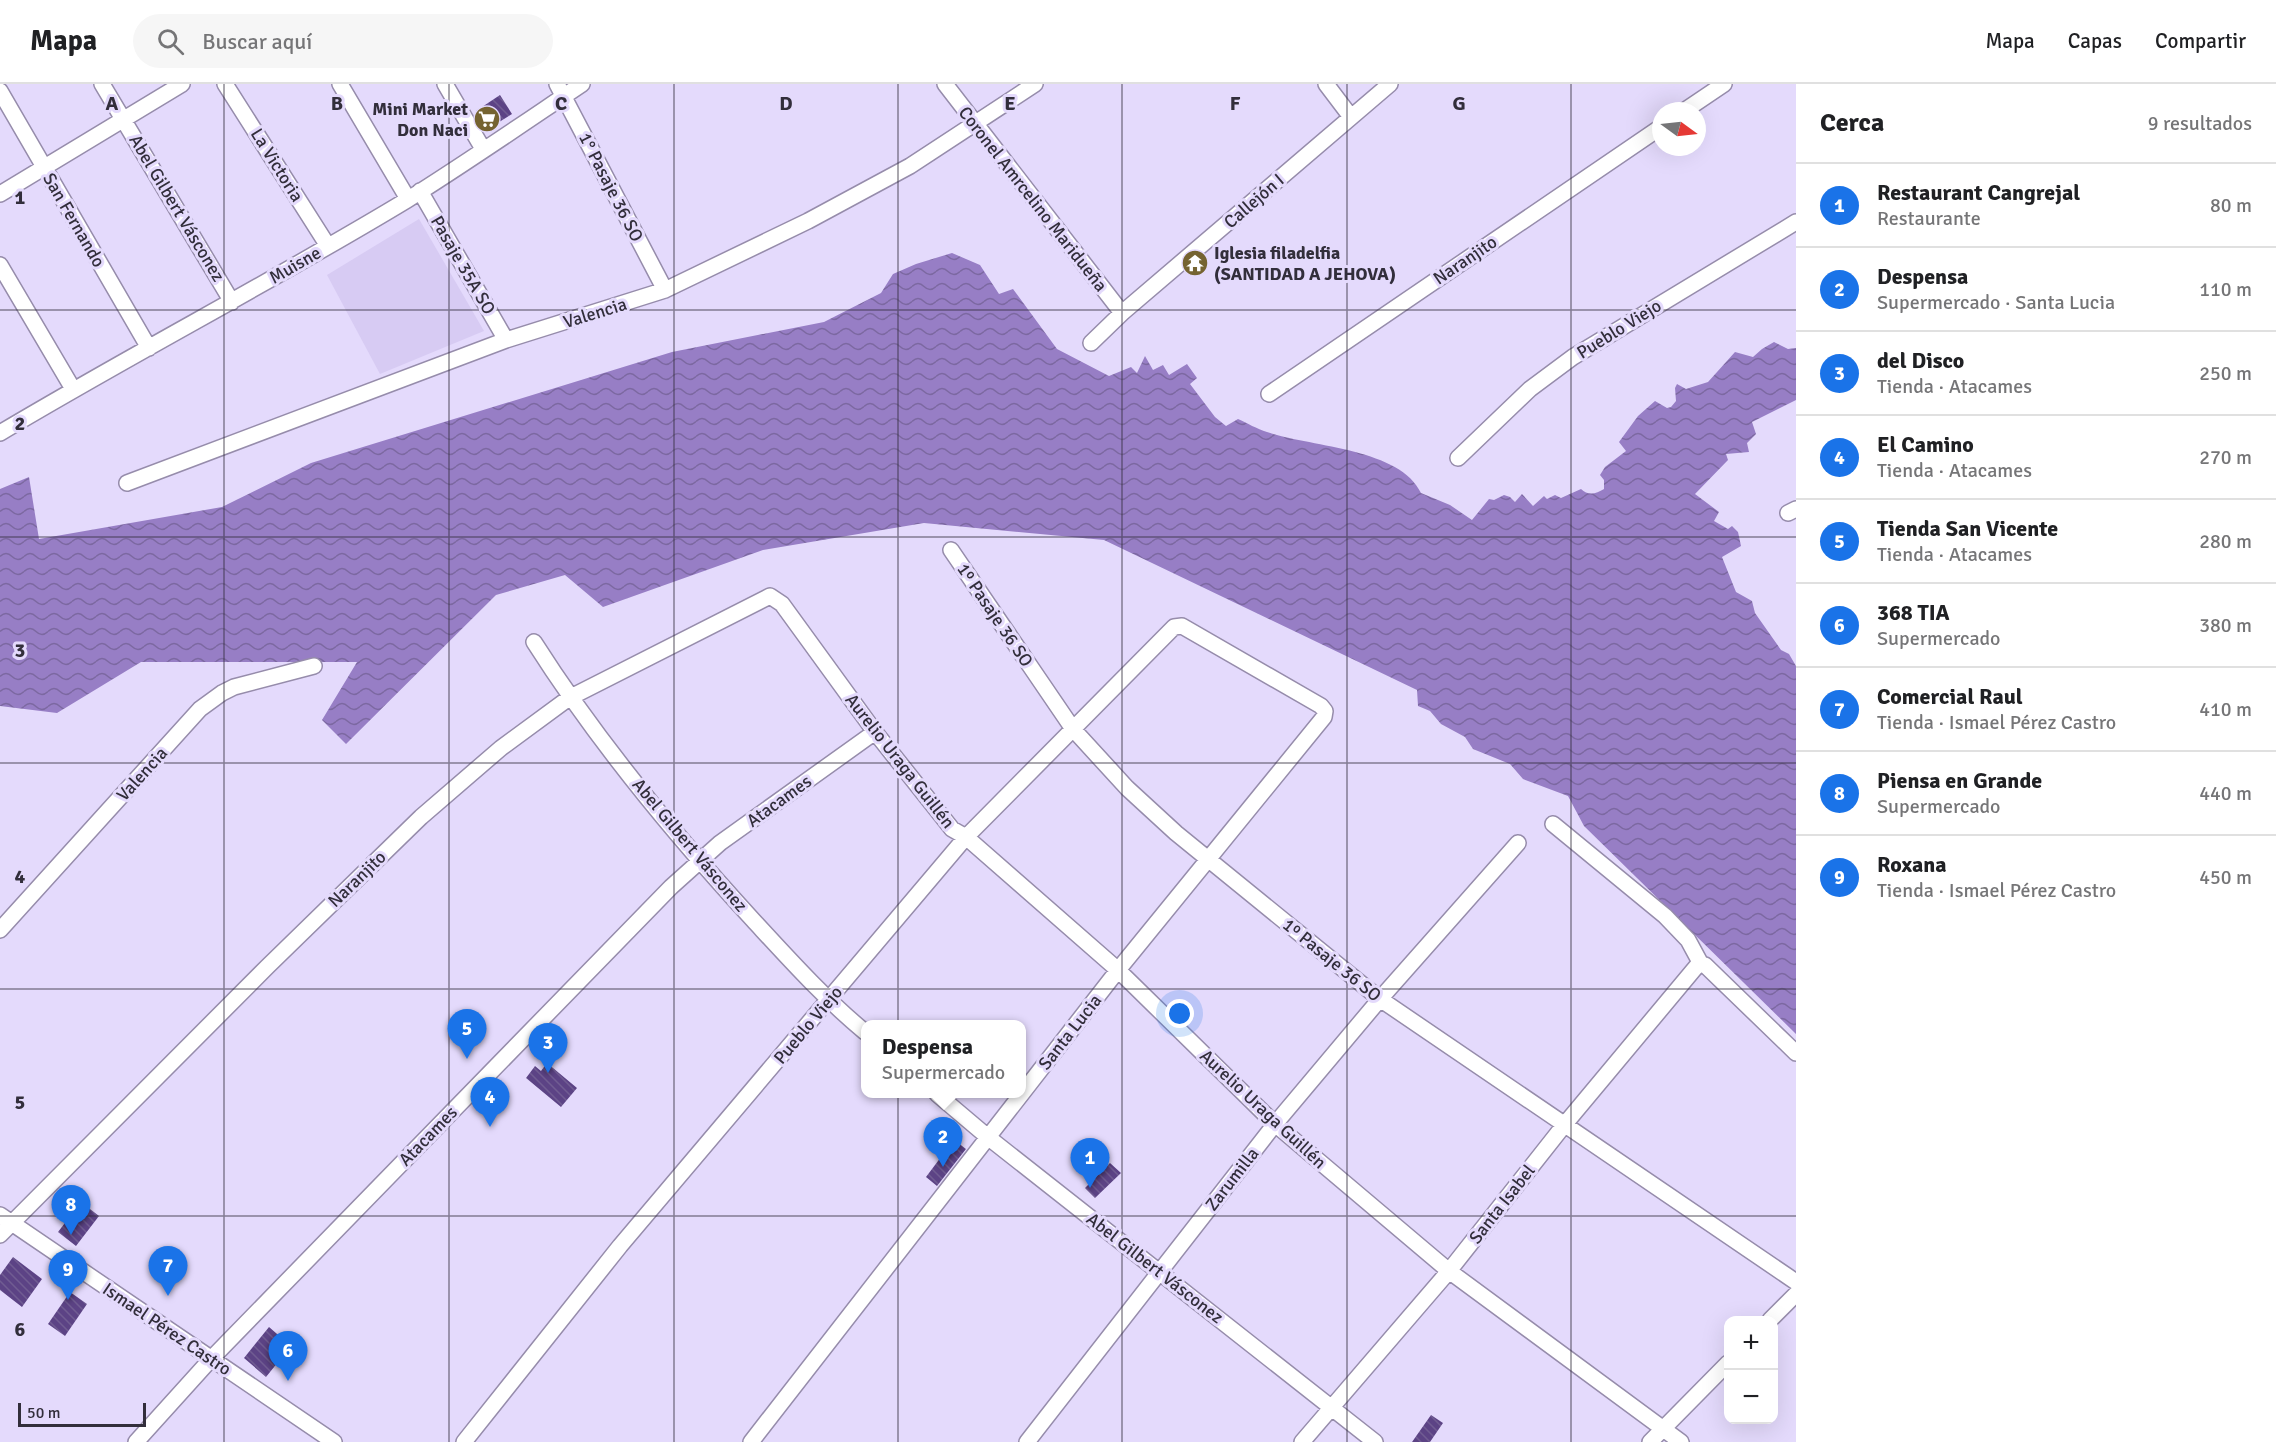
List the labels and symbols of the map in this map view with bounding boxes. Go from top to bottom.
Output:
text: A [106,91,119,116]
text: B [331,91,343,116]
text: C [555,91,567,116]
text: D [779,91,793,116]
text: E [1004,91,1016,116]
text: F [1230,91,1241,116]
text: G [1452,91,1466,116]
place label: Mini Market Don Naci [372,98,468,141]
street label: Coronel Amrcelino Maridueña [954,102,1112,296]
north arrow [1652,102,1706,156]
supermarket icon: Mini Market Don Naci [472,104,502,134]
street label: La Victoria [246,124,308,206]
street label: 1° Pasaje 36 SO [574,129,648,245]
street label: Abel Gilbert Vásconez [124,131,230,285]
street label: San Fernando [38,169,110,271]
street label: Callejón I [1219,169,1289,233]
text: 1 [15,185,26,210]
street label: Pasaje 35A SO [426,212,500,318]
street label: Naranjito [1429,231,1501,289]
street label: Muisne [265,241,325,289]
place label: Iglesia filadelfia (SANTIDAD A JEHOVA) [1214,242,1396,285]
temple icon: Iglesia filadelfia (SANTIDAD A JEHOVA) [1180,248,1210,278]
street label: Valencia [561,293,629,333]
street label: Pueblo Viejo [1573,294,1665,364]
text: 2 [15,411,25,436]
street label: 1º Pasaje 36 SO [952,559,1038,671]
text: 3 [15,638,25,663]
street label: Aurelio Uraga Guillén [841,689,959,833]
street label: Valencia [112,742,172,806]
street label: Atacames [742,770,816,832]
street label: Abel Gilbert Vásconez [628,774,752,916]
street label: Naranjito [323,846,391,912]
text: 4 [15,864,26,889]
street label: 1º Pasaje 36 SO [1278,914,1386,1006]
street label: Pueblo Viejo [769,981,847,1069]
street label: Santa Lucia [1034,990,1106,1074]
your location [1165,999,1194,1028]
pin: 5 [448,1010,486,1059]
pin: 3 [528,1024,568,1073]
street label: Aurelio Uraga Guillén [1195,1045,1331,1173]
pin: 4 [470,1078,510,1127]
text: 5 [15,1090,25,1115]
street label: Atacames [394,1101,462,1171]
pin: 2 [924,1118,962,1167]
pin: 1 [1070,1138,1110,1188]
street label: Zarumilla [1200,1143,1264,1215]
street label: Santa Isabel [1464,1160,1540,1248]
pin: 8 [52,1186,90,1235]
street label: Abel Gilbert Vásconez [1082,1208,1228,1328]
pin: 7 [148,1246,188,1296]
pin: 9 [48,1250,88,1300]
street label: Ismael Pérez Castro [98,1278,236,1380]
text: 6 [15,1317,26,1342]
pin: 6 [268,1332,308,1381]
scale bar [18,1400,146,1428]

